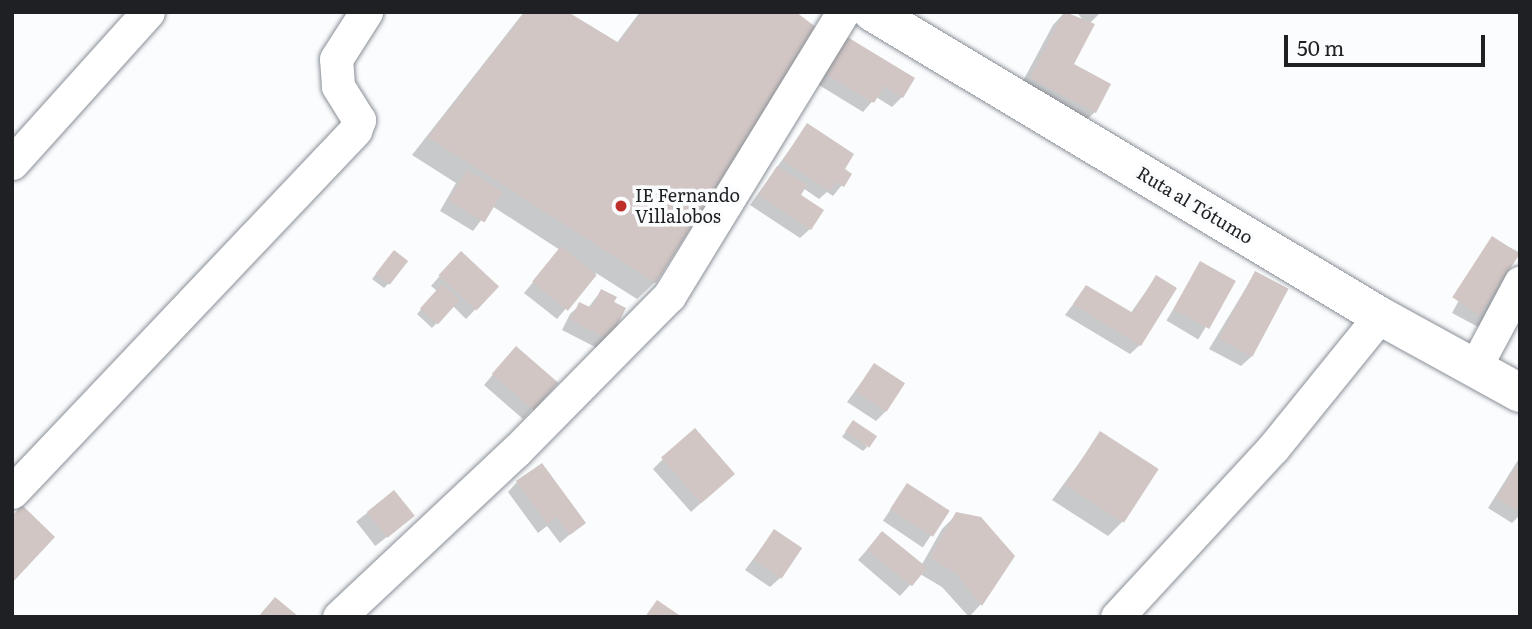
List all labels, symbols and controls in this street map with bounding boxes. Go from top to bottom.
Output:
scale bar [1287,21,1488,65]
text: 50 m [1297,31,1344,62]
street label: Ruta al Tótumo [1133,162,1257,248]
place label: IE Fernando Villalobos [635,185,740,228]
marker: IE Fernando Villalobos [613,198,629,214]

